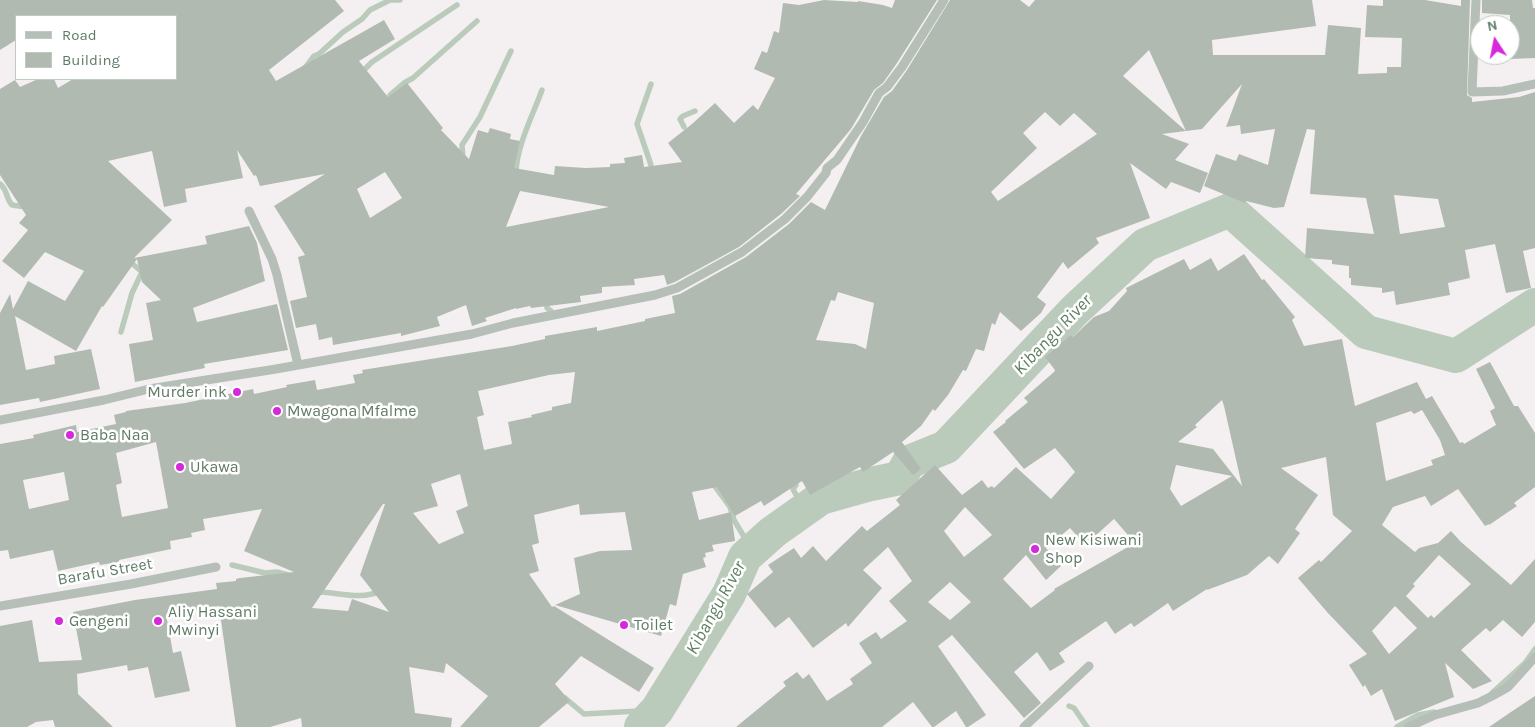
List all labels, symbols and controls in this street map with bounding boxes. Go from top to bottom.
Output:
legend [15,15,178,80]
north arrow [1470,15,1520,65]
text: N [1486,16,1499,35]
text: Road [62,26,97,44]
text: Building [62,51,120,69]
water label: Kibangu River [1009,290,1097,380]
place label: Murder ink [147,382,227,402]
marker: Murder ink [231,386,243,398]
place label: Mwagona Mfalme [287,401,416,421]
marker: Mwagona Mfalme [271,405,283,417]
place label: Baba Naa [80,425,149,445]
marker: Baba Naa [64,429,76,441]
place label: Ukawa [190,457,239,477]
marker: Ukawa [174,461,186,473]
place label: New Kisiwani Shop [1045,530,1142,568]
marker: New Kisiwani Shop [1029,543,1041,555]
street label: Barafu Street [56,554,154,590]
water label: Kibangu River [682,558,750,658]
place label: Aliy Hassani Mwinyi [168,602,257,640]
place label: Gengeni [69,611,129,631]
marker: Gengeni [53,615,65,627]
marker: Aliy Hassani Mwinyi [152,615,164,627]
place label: Toilet [634,615,673,635]
marker: Toilet [618,619,630,631]

